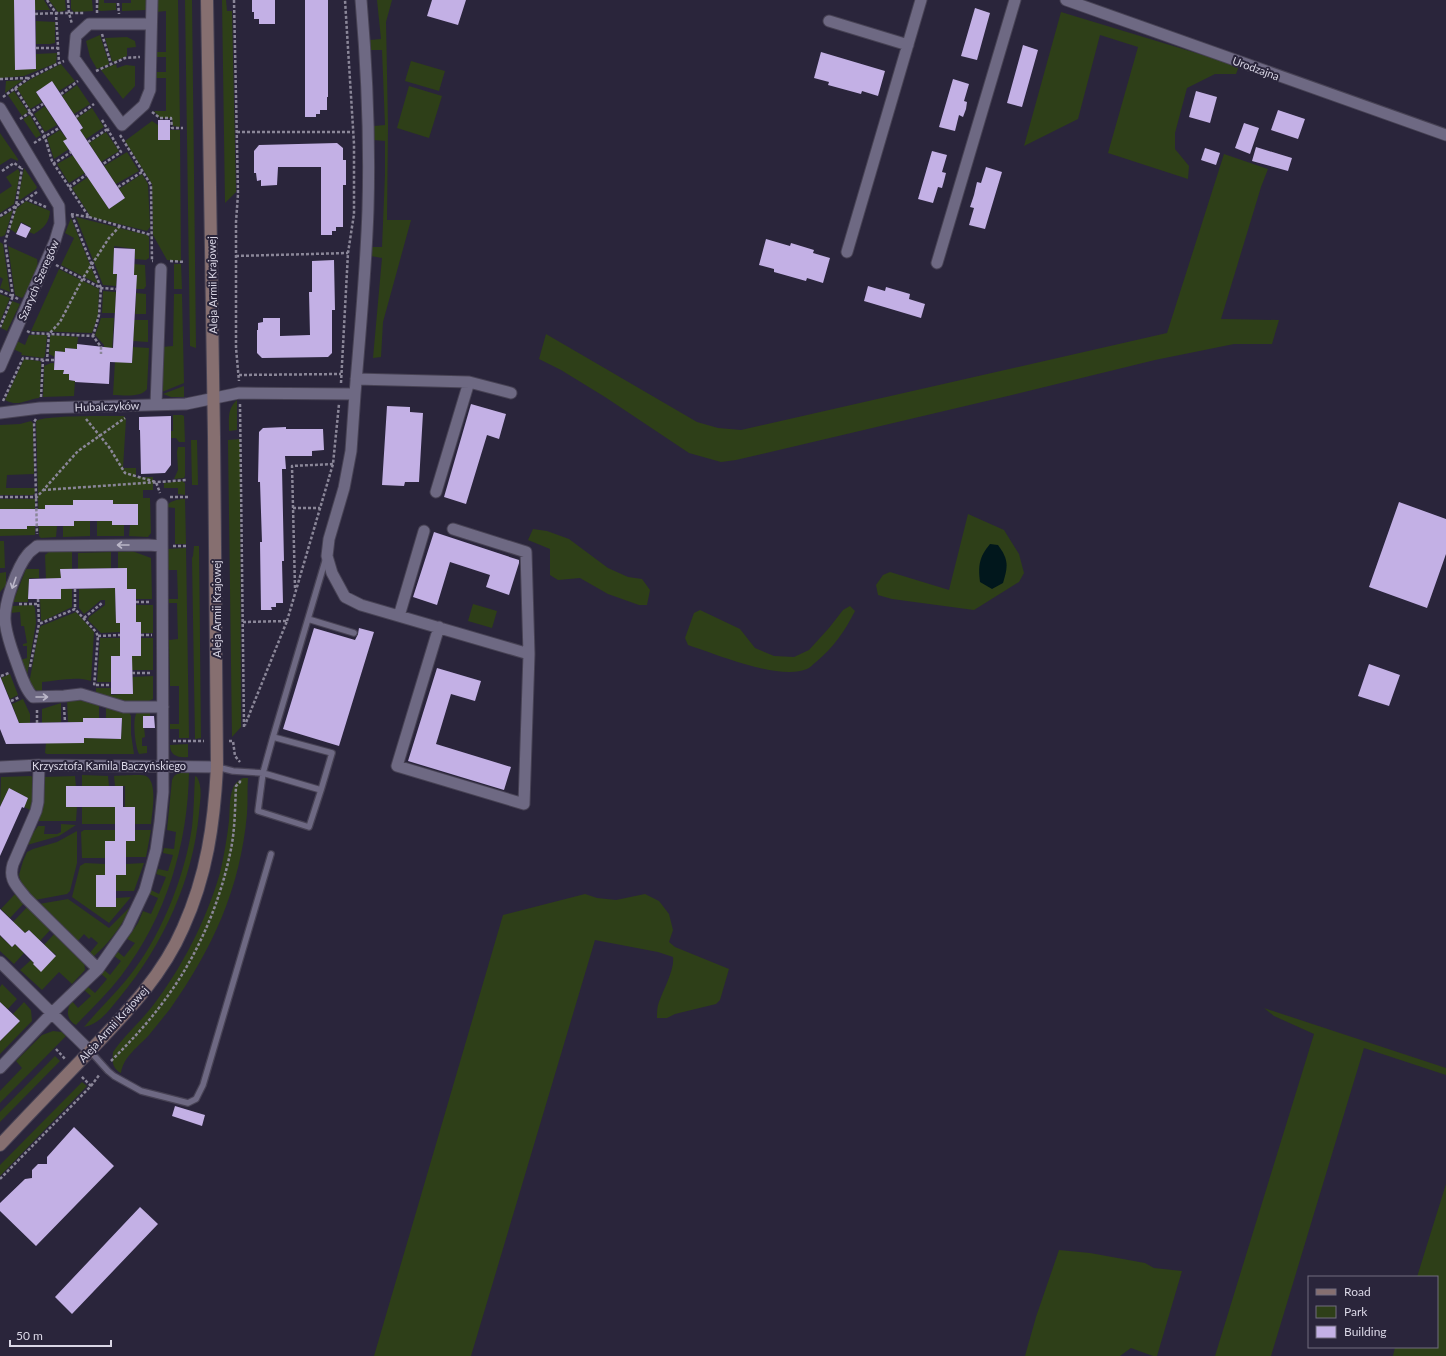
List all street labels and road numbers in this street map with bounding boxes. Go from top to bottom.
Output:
street label: Urodzajna [1231,54,1281,82]
street label: Aleja Armii Krajowej [205,236,219,334]
street label: Szarych Szeregów [15,237,61,322]
street label: Hubalczyków [74,398,140,414]
street label: Aleja Armii Krajowej [210,560,223,658]
street label: Krzysztofa Kamila Baczyńskiego [32,759,186,772]
street label: Aleja Armii Krajowej [76,983,151,1065]

